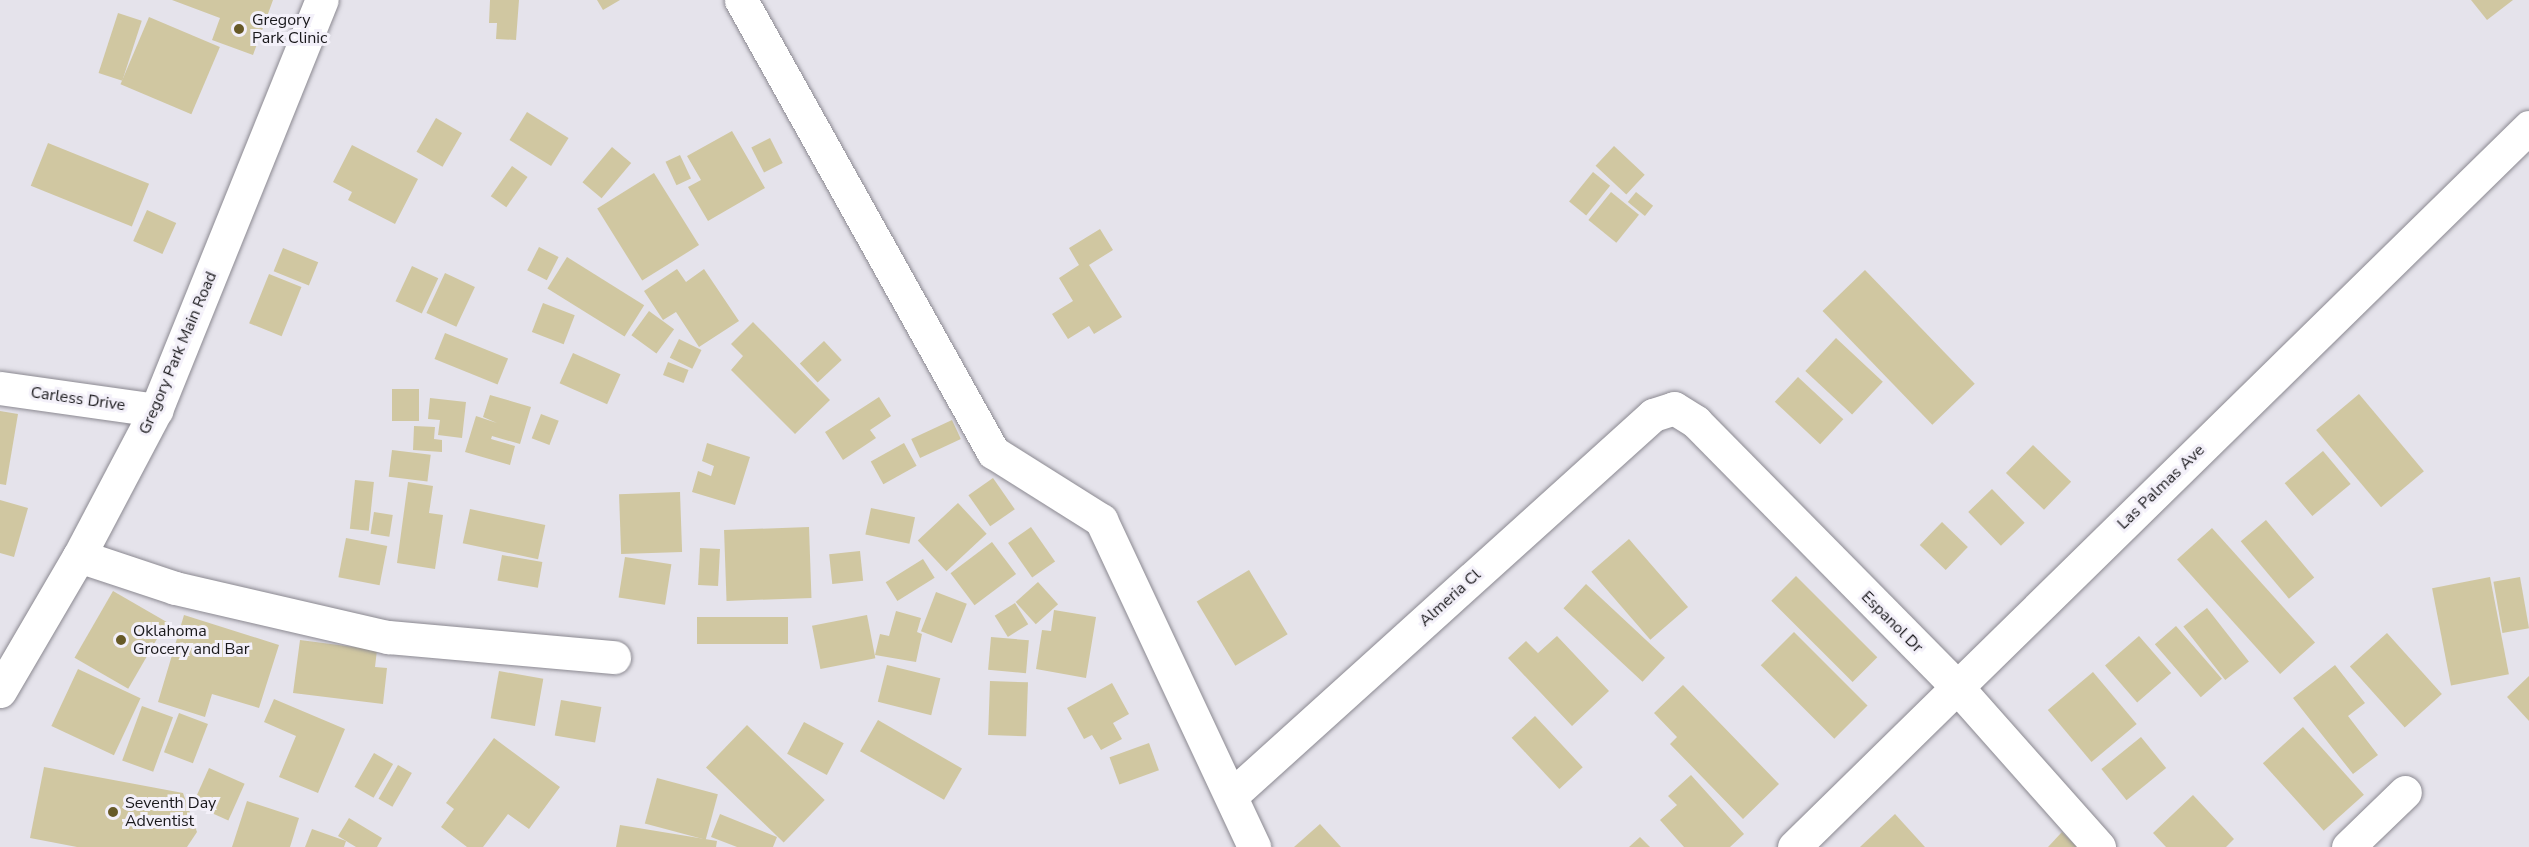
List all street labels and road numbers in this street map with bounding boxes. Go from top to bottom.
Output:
street label: Gregory Park Main Road [135,269,221,437]
street label: Carless Drive [29,383,127,415]
street label: Las Palmas Ave [2113,441,2209,533]
street label: Almeria Cl [1415,565,1485,631]
street label: Espanol Dr [1857,587,1927,657]

